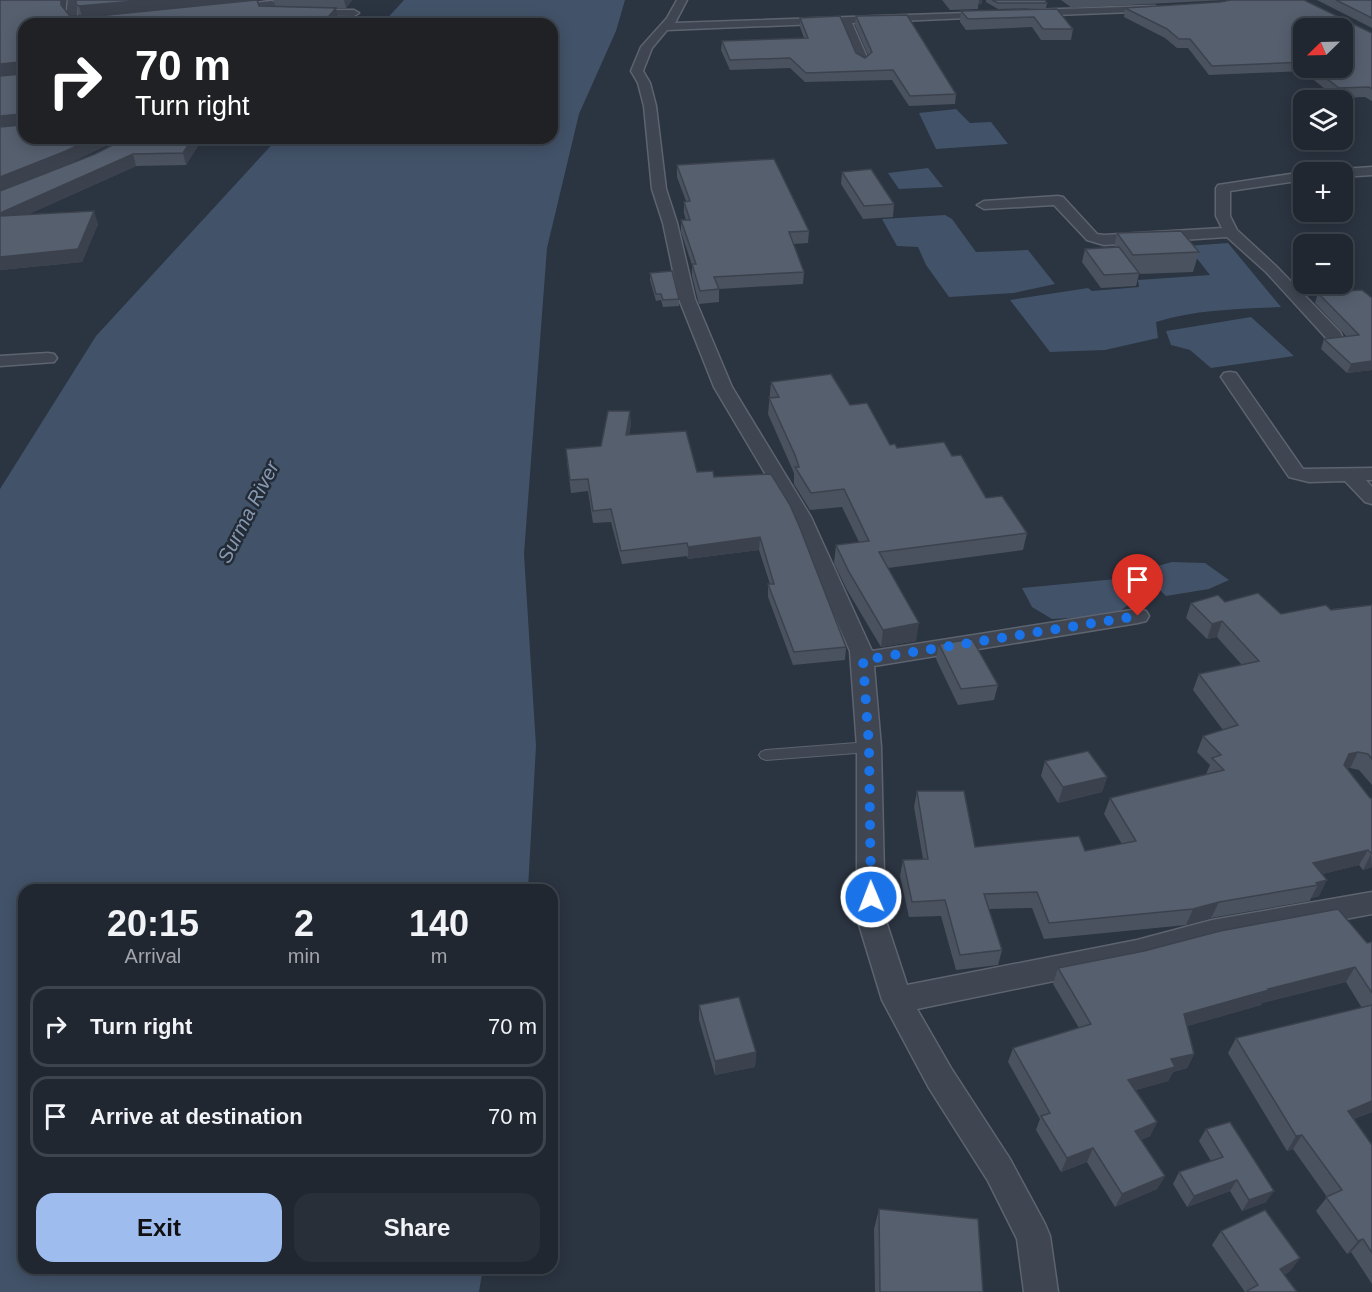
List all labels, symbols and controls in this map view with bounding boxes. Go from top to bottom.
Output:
north arrow [1293,18,1353,78]
map controls [1293,18,1353,294]
icon: right [36,42,114,120]
text: 70 m [135,42,231,89]
button: layers [1293,90,1353,150]
text: Turn right [135,91,250,121]
button: + [1293,162,1353,222]
button: − [1293,234,1353,294]
water label: Surma River [213,456,284,567]
pin [1112,554,1163,616]
icon: arrive [1121,563,1154,596]
position arrow [839,865,903,929]
text: 20:15 [107,903,199,944]
text: 2 [294,903,314,944]
text: 140 [409,903,469,944]
text: Arrival [125,945,181,967]
text: min [288,945,320,967]
text: m [431,945,447,967]
icon: right [39,1010,72,1043]
text: Turn right [90,1014,192,1039]
text: 70 m [488,1014,537,1039]
icon: arrive [39,1100,72,1133]
text: Arrive at destination [90,1104,303,1129]
text: 70 m [488,1104,537,1129]
button: Exit [36,1193,282,1262]
button: Share [294,1193,540,1262]

